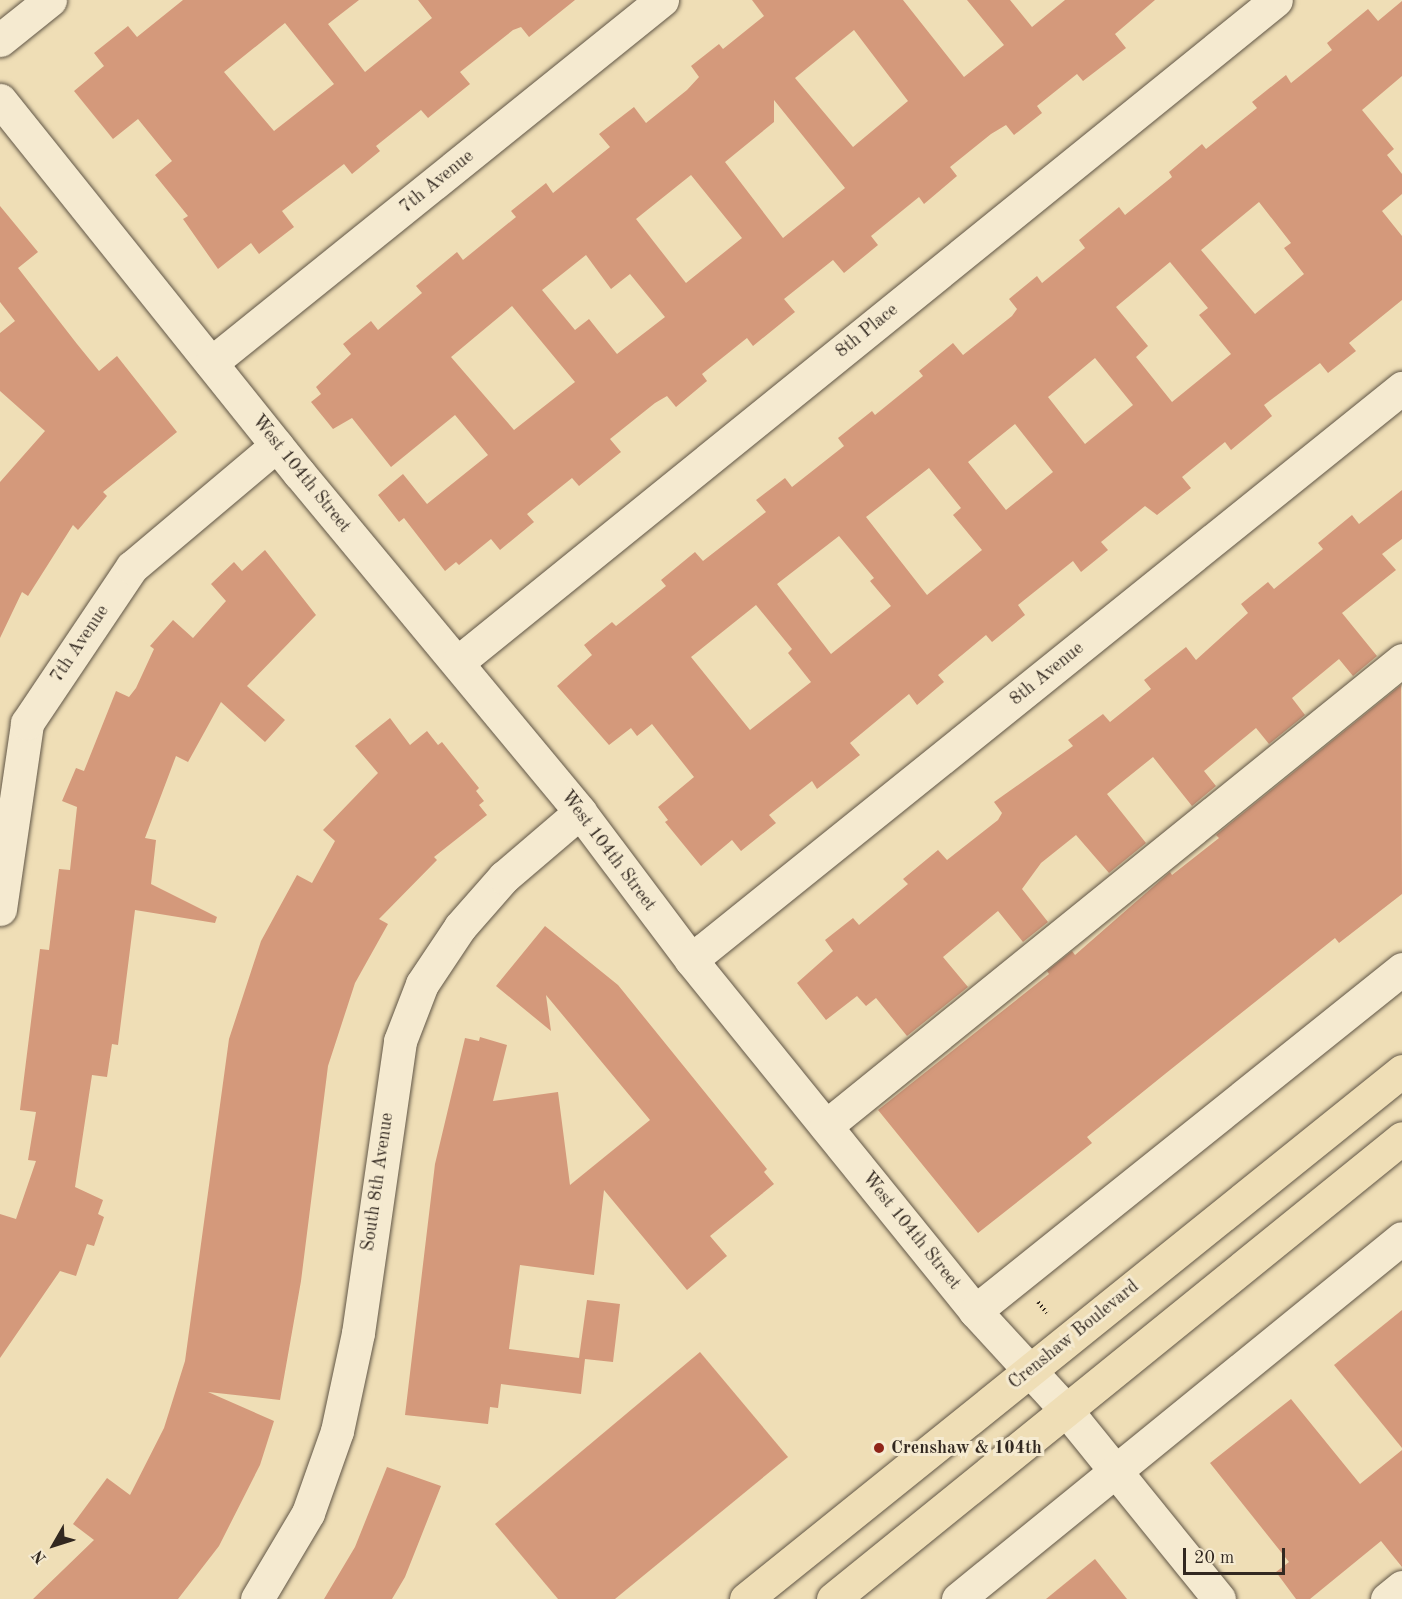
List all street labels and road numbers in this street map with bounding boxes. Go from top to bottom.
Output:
street label: 7th Avenue [396,146,478,218]
street label: 8th Place [832,299,902,363]
street label: West 104th Street [247,411,355,537]
street label: 7th Avenue [46,601,114,687]
street label: 8th Avenue [1006,638,1088,710]
street label: West 104th Street [556,787,660,915]
street label: South 8th Avenue [358,1111,398,1253]
street label: West 104th Street [857,1168,965,1294]
street label: Crenshaw Boulevard [1005,1276,1143,1394]

